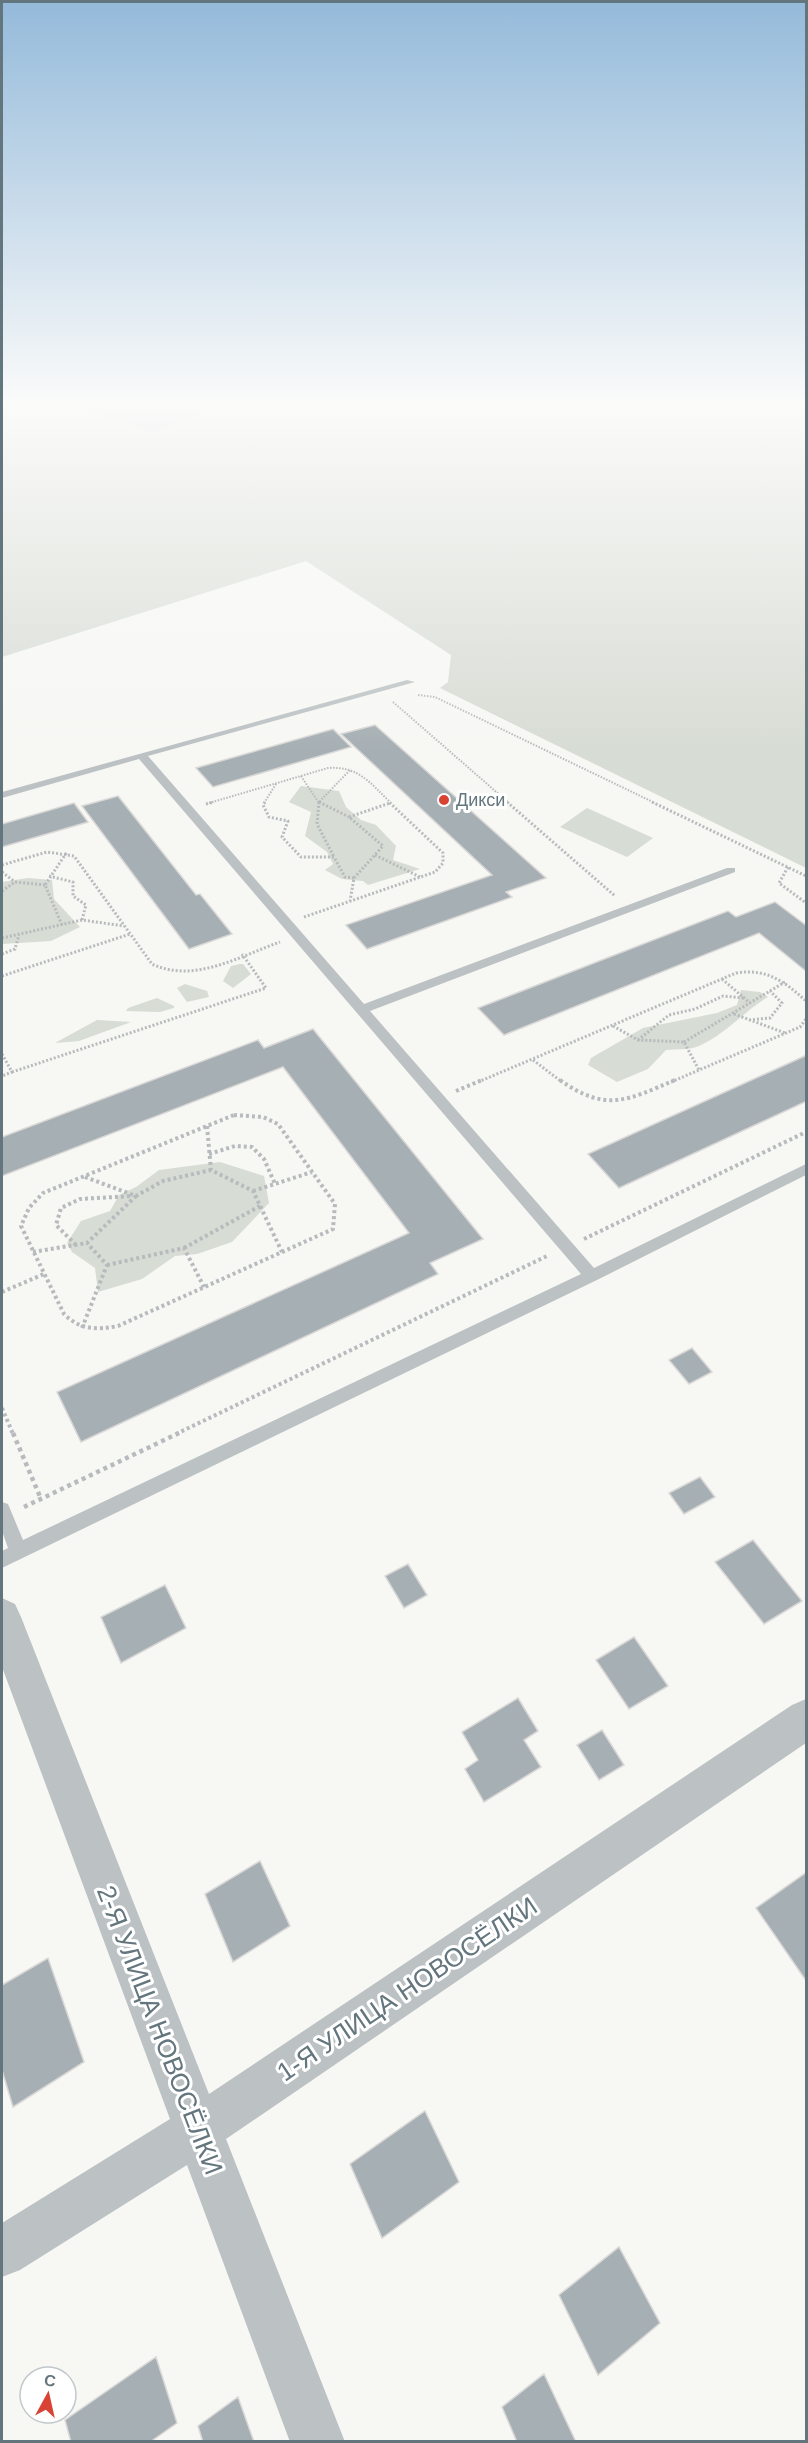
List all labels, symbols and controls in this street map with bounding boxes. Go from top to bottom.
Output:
place label: Дикси [456,790,505,810]
marker: Дикси [437,793,451,807]
street label: 2-Я УЛИЦА НОВОСЁЛКИ [91,1881,229,2179]
street label: 1-Я УЛИЦА НОВОСЁЛКИ [271,1891,543,2087]
north arrow [18,2365,78,2425]
text: С [43,2371,57,2390]

